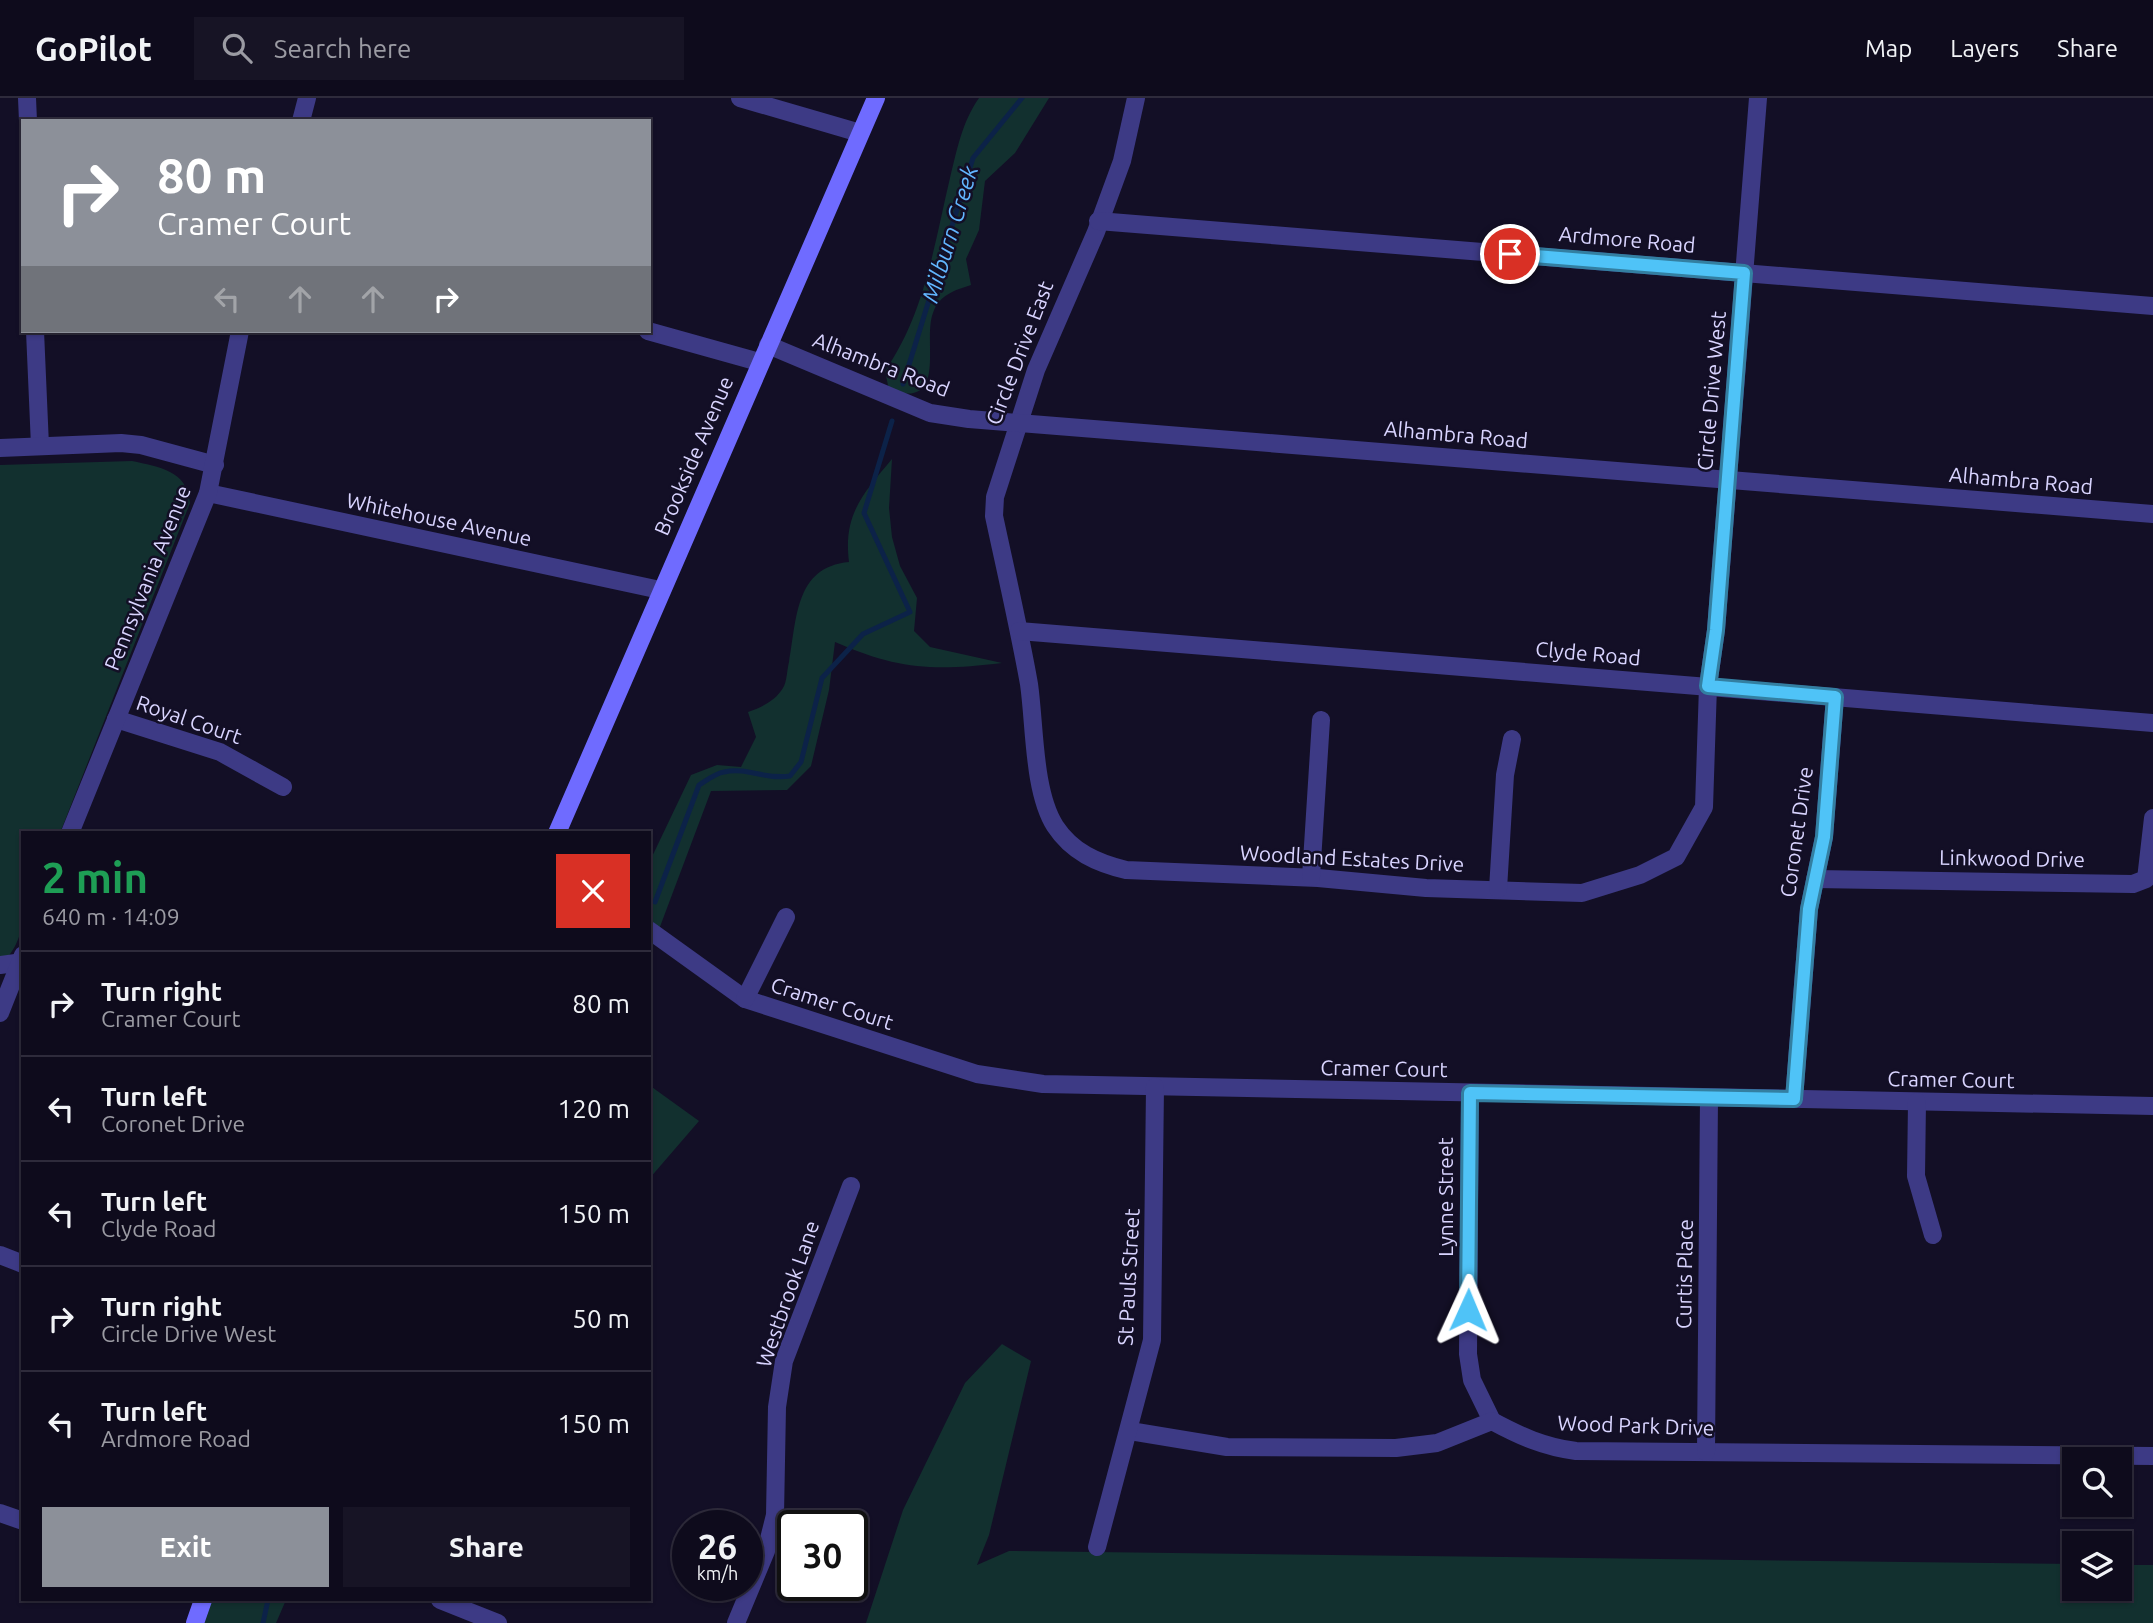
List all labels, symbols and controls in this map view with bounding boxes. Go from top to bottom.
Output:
search box [194,17,684,80]
icon: search [218,29,256,67]
text: GoPilot [35,30,152,67]
text: Search here [274,34,411,63]
text: Map [1865,35,1912,62]
text: Layers [1950,35,2019,62]
text: Share [2057,35,2118,62]
icon: right [42,147,133,238]
text: 80 m [157,147,266,202]
water label: Milburn Creek [917,162,982,305]
text: Cramer Court [157,205,351,241]
street label: Ardmore Road [1558,221,1696,257]
pin [1480,224,1540,284]
icon: arrive [1491,235,1529,273]
street label: Circle Drive East [981,277,1057,428]
icon: left [208,280,246,318]
icon: ahead [281,280,319,318]
icon: ahead [354,280,392,318]
icon: right [427,280,465,318]
street label: Circle Drive West [1692,310,1730,472]
street label: Alhambra Road [810,327,953,401]
street label: Brookside Avenue [649,373,737,539]
street label: Alhambra Road [1383,416,1529,452]
street label: Alhambra Road [1948,462,2094,498]
street label: Pennsylvania Avenue [99,482,195,673]
street label: Whitehouse Avenue [344,488,534,550]
street label: Clyde Road [1534,636,1642,670]
street label: Royal Court [133,690,245,748]
street label: Coronet Drive [1775,765,1817,899]
street label: Woodland Estates Drive [1239,840,1465,876]
street label: Linkwood Drive [1939,845,2085,871]
text: 2 min [42,854,148,901]
button: close [556,854,630,928]
text: 640 m · 14:09 [42,904,180,929]
street label: Cramer Court [768,972,897,1034]
text: Turn right [101,977,222,1006]
icon: right [42,985,80,1023]
text: 80 m [572,989,630,1018]
text: Cramer Court [101,1006,241,1031]
street label: Cramer Court [1320,1055,1448,1081]
street label: Cramer Court [1887,1066,2015,1092]
text: Turn left [101,1082,207,1111]
icon: left [42,1090,80,1128]
text: 120 m [558,1094,630,1123]
text: Coronet Drive [101,1111,245,1136]
street label: Lynne Street [1433,1137,1457,1257]
text: Turn left [101,1187,207,1216]
icon: left [42,1195,80,1233]
text: 150 m [558,1199,630,1228]
street label: St Pauls Street [1112,1208,1144,1346]
text: Clyde Road [101,1216,217,1241]
street label: Westbrook Lane [751,1217,823,1370]
street label: Curtis Place [1671,1219,1697,1329]
position arrow [1431,1273,1505,1347]
text: Turn right [101,1292,222,1321]
icon: right [42,1300,80,1338]
text: 50 m [572,1304,630,1333]
text: Circle Drive West [101,1321,276,1346]
text: Turn left [101,1397,207,1426]
icon: left [42,1405,80,1443]
text: 150 m [558,1409,630,1438]
street label: Wood Park Drive [1557,1410,1715,1440]
text: Ardmore Road [101,1426,251,1451]
map controls [2062,1447,2132,1601]
button: search [2062,1447,2132,1517]
button: Exit [42,1507,329,1587]
button: Share [343,1507,630,1587]
speed limit sign: 30 [777,1510,868,1601]
text: 26 [698,1526,737,1566]
button: layers [2062,1531,2132,1601]
text: km/h [697,1563,738,1583]

